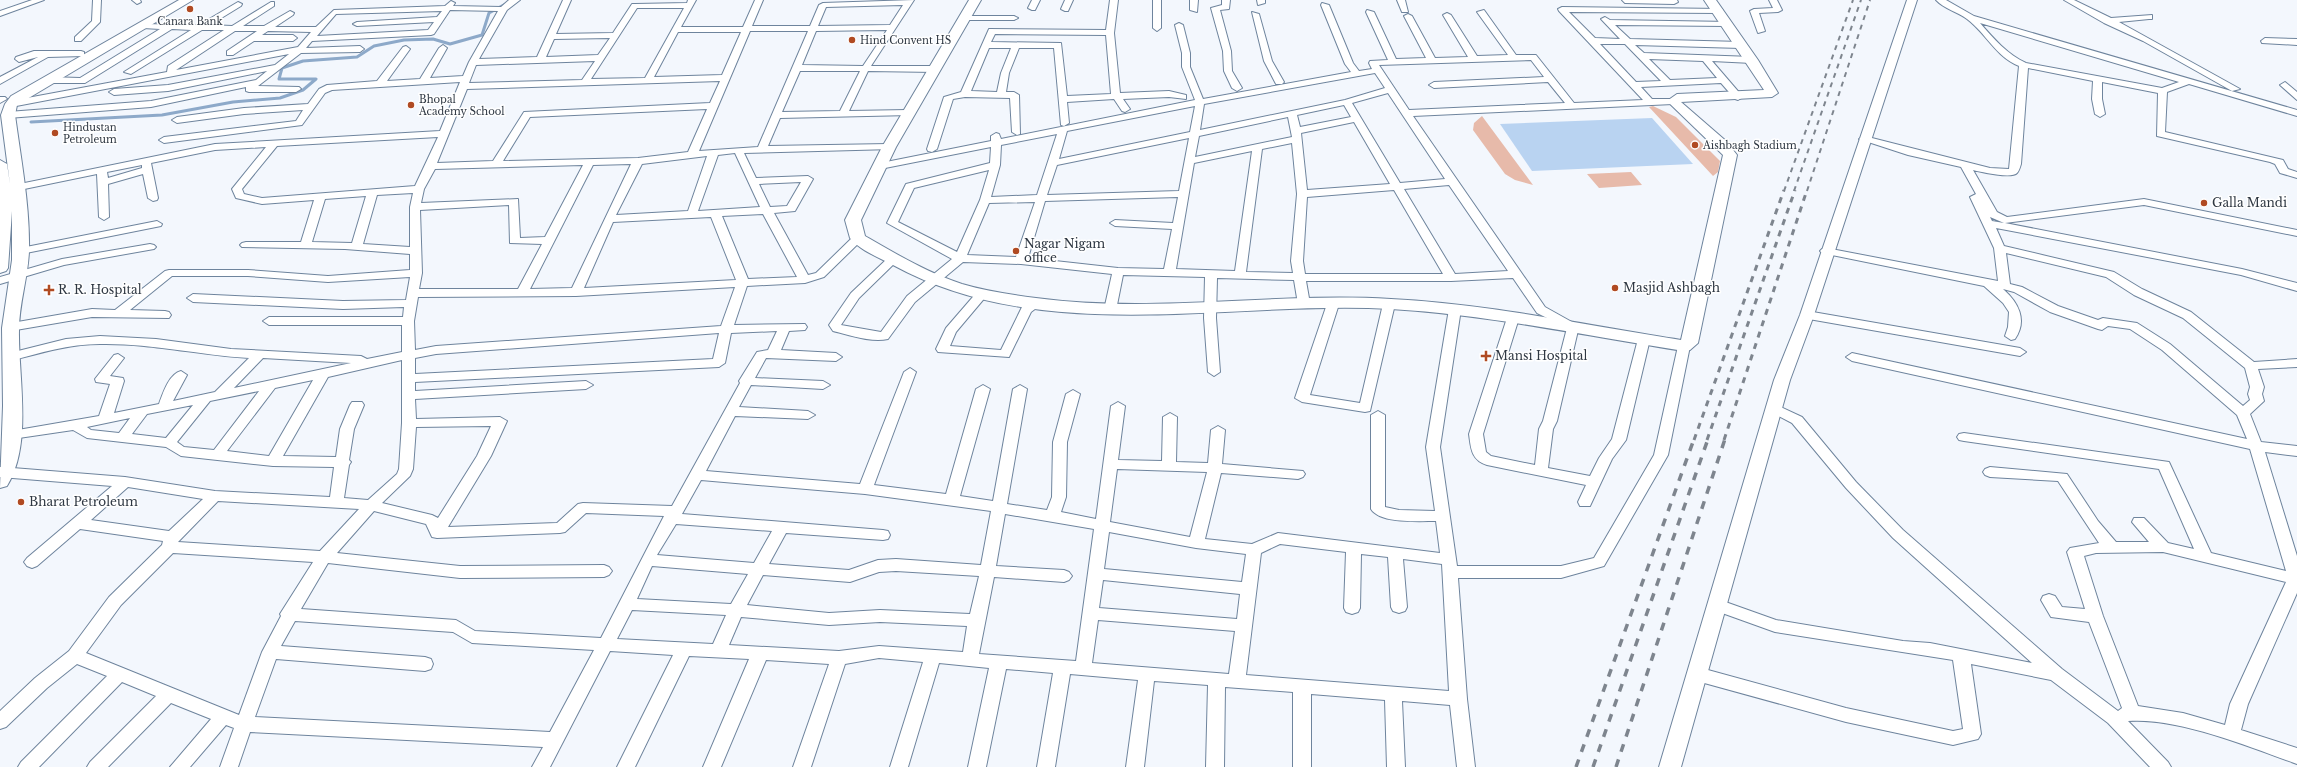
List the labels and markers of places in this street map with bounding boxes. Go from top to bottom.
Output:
marker: Canara Bank [185,4,195,14]
place label: Canara Bank [157,15,223,28]
place label: Hind Convent HS [860,34,951,47]
marker: Hind Convent HS [847,35,857,45]
place label: Bhopal Academy School [418,93,504,118]
marker: Bhopal Academy School [406,100,416,110]
place label: Hindustan Petroleum [63,121,117,146]
marker: Hindustan Petroleum [50,128,60,138]
place label: Aishbagh Stadium [1702,139,1797,152]
marker: Aishbagh Stadium [1690,140,1700,150]
place label: Galla Mandi [2212,195,2287,210]
marker: Galla Mandi [2199,198,2209,208]
place label: Nagar Nigam office [1024,236,1105,265]
marker: Nagar Nigam office [1011,246,1021,256]
place label: Masjid Ashbagh [1623,280,1720,295]
place label: R. R. Hospital [58,282,142,297]
marker: Masjid Ashbagh [1610,283,1620,293]
marker: R. R. Hospital [43,284,55,296]
place label: Mansi Hospital [1495,348,1587,363]
marker: Mansi Hospital [1480,350,1492,362]
place label: Bharat Petroleum [29,494,138,509]
marker: Bharat Petroleum [16,497,26,507]

